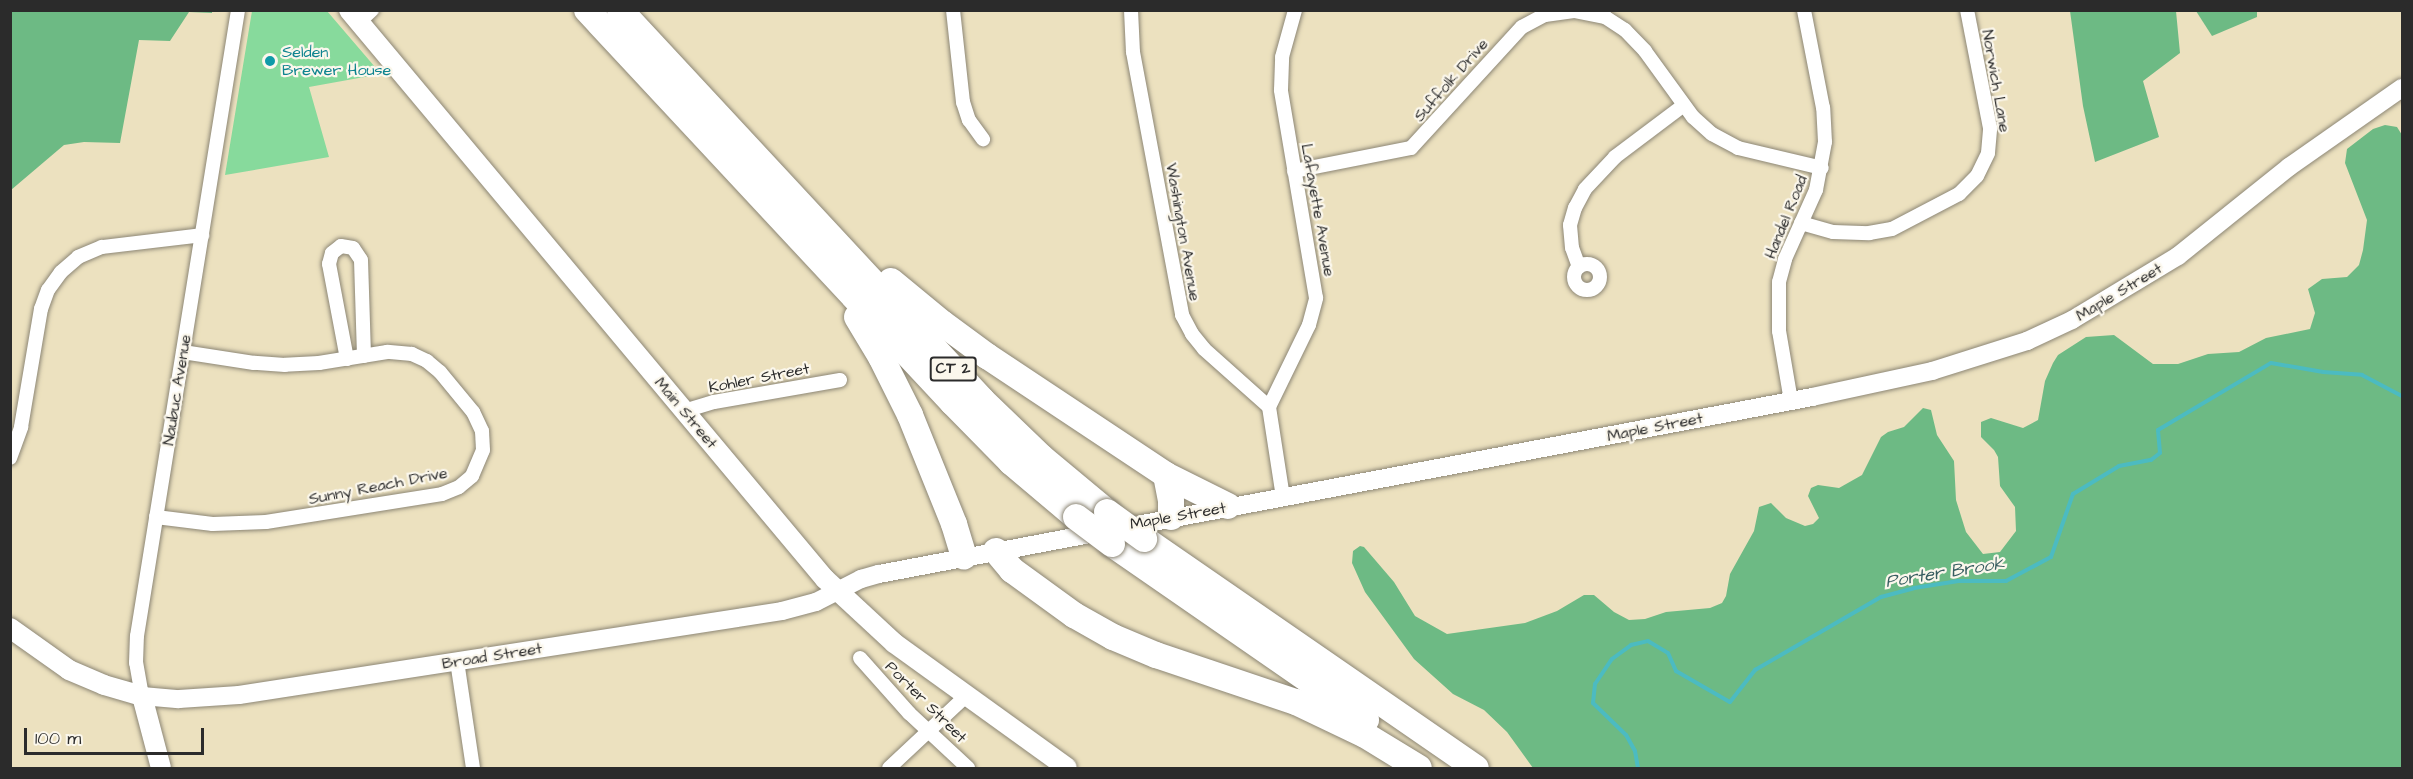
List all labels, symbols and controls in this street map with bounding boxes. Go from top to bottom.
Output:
street label: Norwich Lane [1978,28,2014,134]
street label: Suffolk Drive [1410,35,1492,125]
place label: Selden Brewer House [282,42,391,80]
marker: Selden Brewer House [263,54,277,68]
street label: Lafayette Avenue [1297,142,1339,278]
street label: Washington Avenue [1161,162,1205,302]
street label: Handel Road [1761,172,1811,262]
street label: Maple Street [2072,259,2166,325]
street label: Naubuc Avenue [159,333,195,447]
road number: CT 2 [929,357,977,381]
street label: Kohler Street [707,359,811,397]
street label: Main Street [651,373,721,453]
street label: Maple Street [1605,408,1705,446]
street label: Sunny Reach Drive [307,463,449,509]
street label: Maple Street [1128,498,1228,534]
water label: Porter Brook [1884,553,2006,593]
street label: Broad Street [440,639,544,673]
street label: Porter Street [881,657,971,747]
scale bar [27,716,207,754]
text: 100 m [35,726,81,751]

